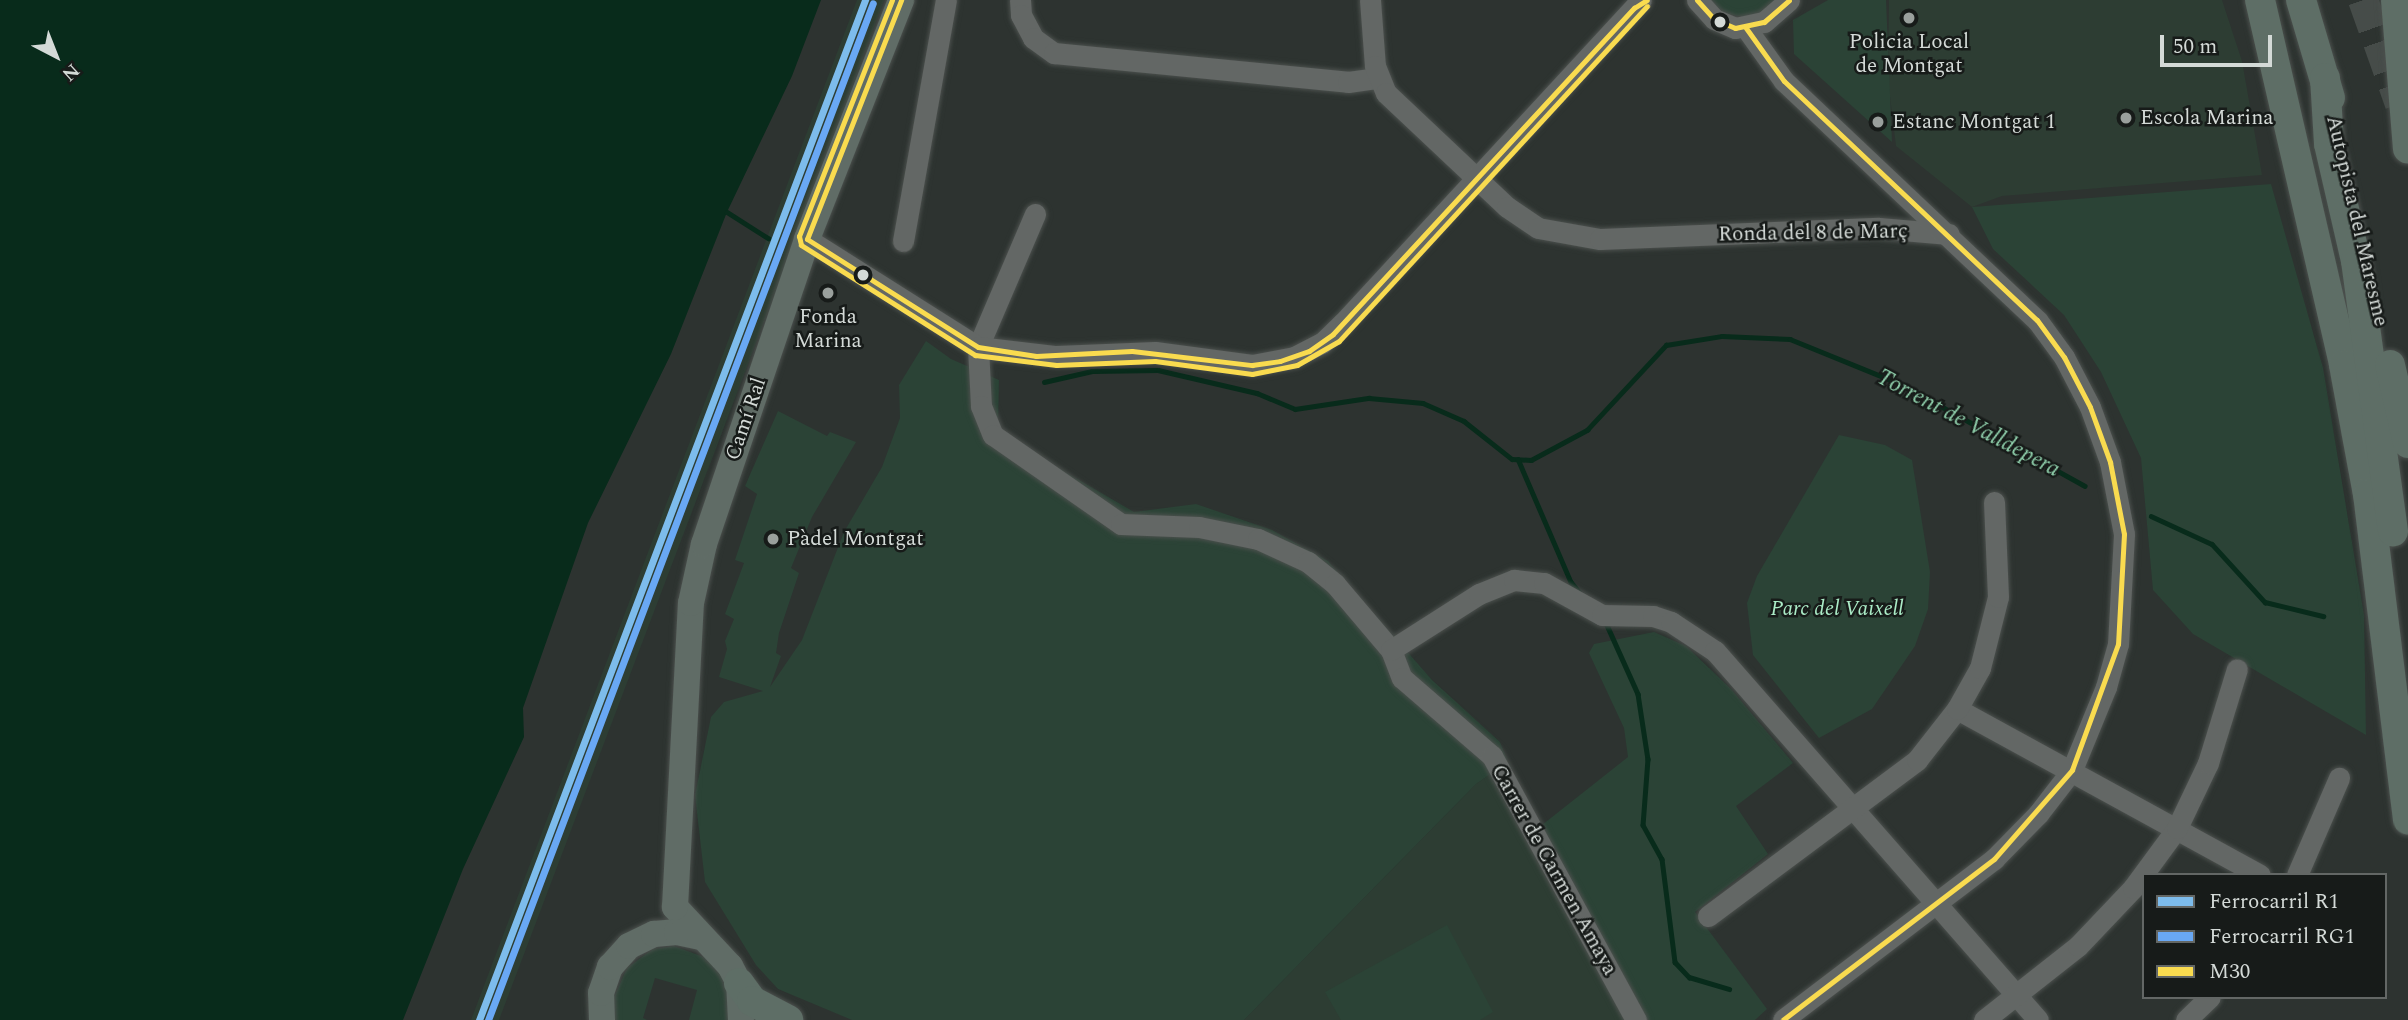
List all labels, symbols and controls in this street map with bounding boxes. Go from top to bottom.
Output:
marker: Policia Local de Montgat [1901,10,1917,26]
unlabelled marker [1713,15,1727,29]
north arrow [21,21,91,91]
scale bar [2163,21,2275,65]
place label: Policia Local de Montgat [1849,29,1969,79]
text: 50 m [2173,31,2217,63]
text: N [55,56,86,88]
place label: Escola Marina [2140,105,2274,131]
place label: Estanc Montgat 1 [1892,109,2056,135]
marker: Escola Marina [2118,110,2134,126]
street label: Autopista del Maresme [2320,113,2394,329]
marker: Estanc Montgat 1 [1870,114,1886,130]
street label: Ronda del 8 de Març [1718,219,1908,247]
unlabelled marker [856,268,870,282]
marker: Fonda Marina [820,285,836,301]
place label: Fonda Marina [794,304,862,354]
water label: Torrent de Valldepera [1872,364,2064,484]
street label: Camí Ral [720,374,772,464]
place label: Pàdel Montgat [787,526,924,552]
marker: Pàdel Montgat [765,531,781,547]
park label: Parc del Vaixell [1770,596,1904,622]
street label: Carrer de Carmen Amaya [1486,760,1622,980]
legend [2142,873,2387,999]
text: Ferrocarril R1 [2209,886,2339,918]
text: Ferrocarril RG1 [2209,921,2355,953]
text: M30 [2209,956,2250,988]

